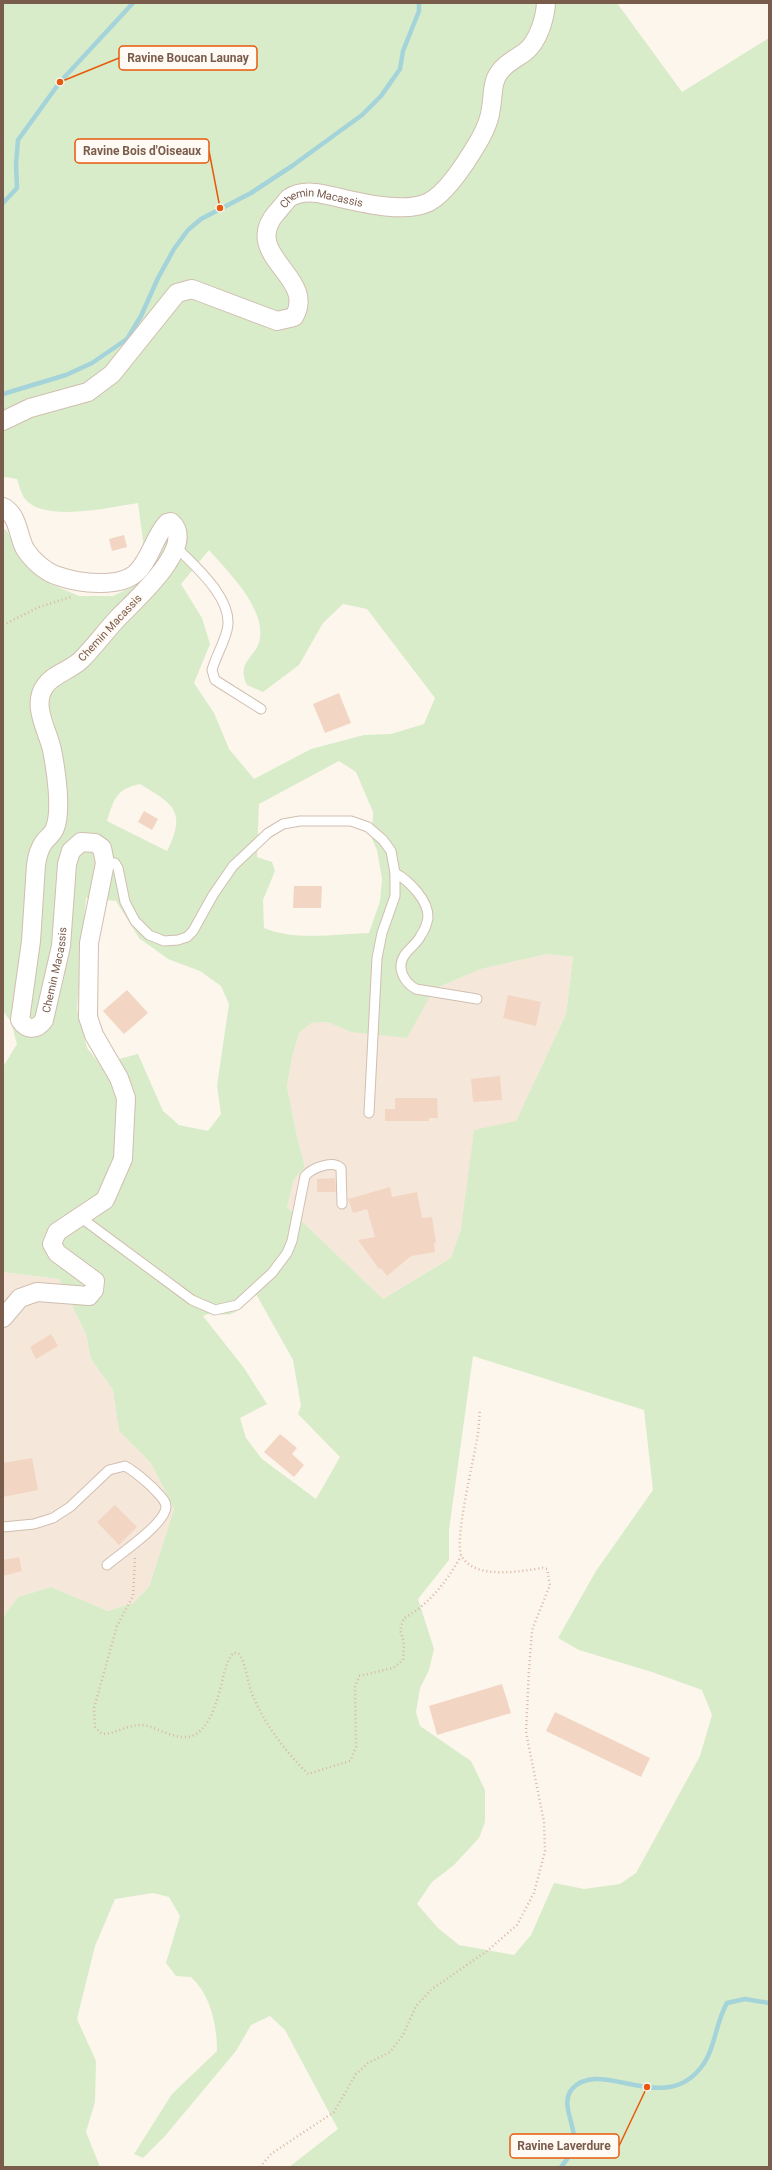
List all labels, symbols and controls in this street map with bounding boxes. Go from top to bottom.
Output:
callout: Ravine Boucan Launay [119,46,257,70]
text: Ravine Boucan Launay [127,51,250,65]
callout: Ravine Bois d'Oiseaux [75,139,209,163]
text: Ravine Bois d'Oiseaux [83,144,202,158]
street label: Chemin Macassis [277,186,364,211]
street label: Chemin Macassis [76,591,145,664]
street label: Chemin Macassis [39,926,69,1014]
callout: Ravine Laverdure [510,2134,619,2158]
text: Ravine Laverdure [517,2139,611,2153]

